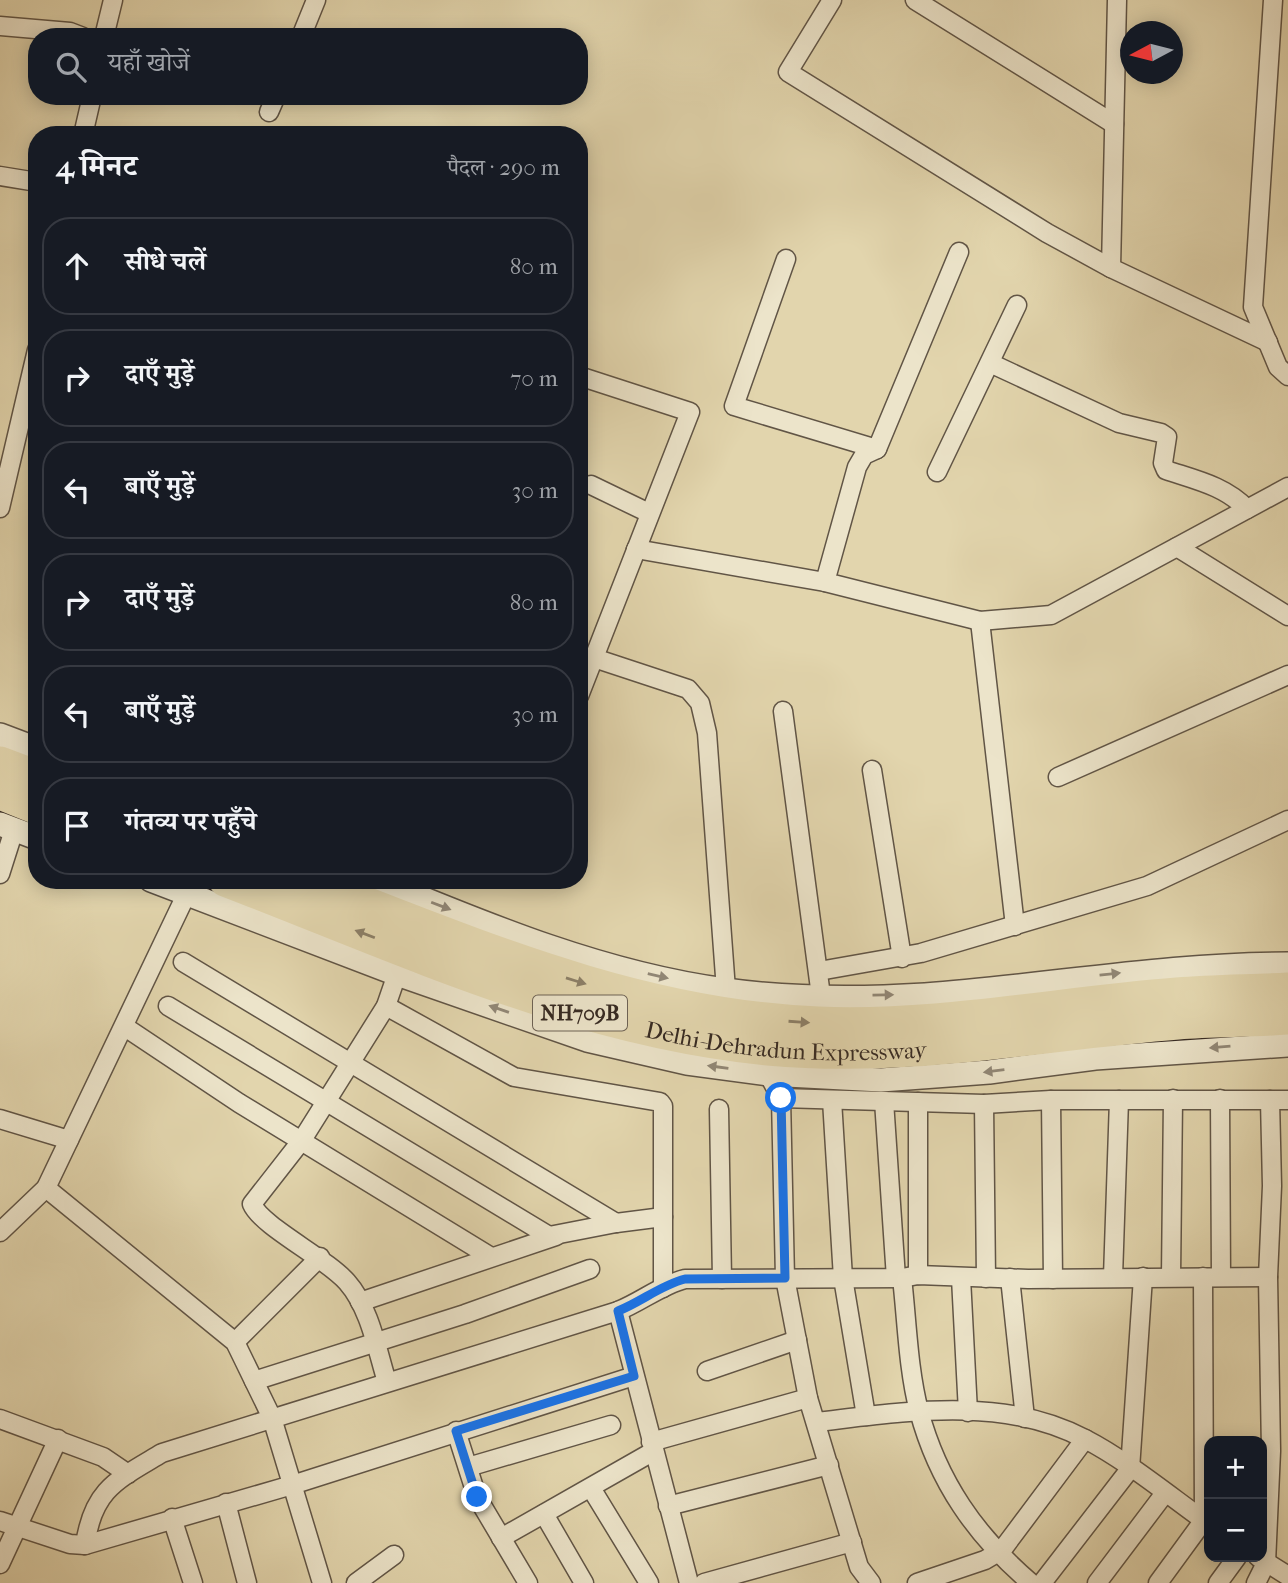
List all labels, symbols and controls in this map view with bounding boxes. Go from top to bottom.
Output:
north arrow [1120,21,1183,84]
search box [28,28,588,105]
text: यहाँ खोजें [108,47,190,78]
icon: search [52,48,90,86]
text: 4 मिनट [56,149,137,184]
text: पैदल · 290 m [447,154,560,181]
text: सीधे चलें [125,246,206,277]
icon: ahead [58,247,96,285]
text: 80 m [510,253,558,280]
text: दाएँ मुड़ें [125,358,194,389]
icon: right [58,359,96,397]
text: 70 m [510,365,558,392]
text: बाएँ मुड़ें [125,470,195,501]
icon: left [58,471,96,509]
text: 30 m [512,477,558,504]
text: दाएँ मुड़ें [125,582,194,613]
icon: right [58,583,96,621]
text: 80 m [510,589,558,616]
text: बाएँ मुड़ें [125,694,195,725]
icon: left [58,695,96,733]
text: 30 m [512,701,558,728]
text: गंतव्य पर पहुँचे [125,806,256,837]
icon: arrive [58,807,96,845]
one-way arrow [431,900,452,911]
one-way arrow [355,928,376,939]
one-way arrow [1099,969,1121,980]
one-way arrow [647,971,669,982]
one-way arrow [566,977,587,987]
one-way arrow [873,989,895,1001]
road number: NH709B [533,996,627,1030]
one-way arrow [488,1003,509,1014]
street label: Delhi-Dehradun Expressway [643,1016,928,1066]
one-way arrow [789,1017,811,1028]
one-way arrow [1209,1042,1231,1053]
one-way arrow [707,1061,729,1072]
one-way arrow [983,1066,1005,1077]
route start [765,1082,796,1113]
map controls [1204,1436,1267,1562]
button: + [1204,1436,1267,1499]
route end [461,1481,492,1512]
button: − [1204,1499,1267,1562]

